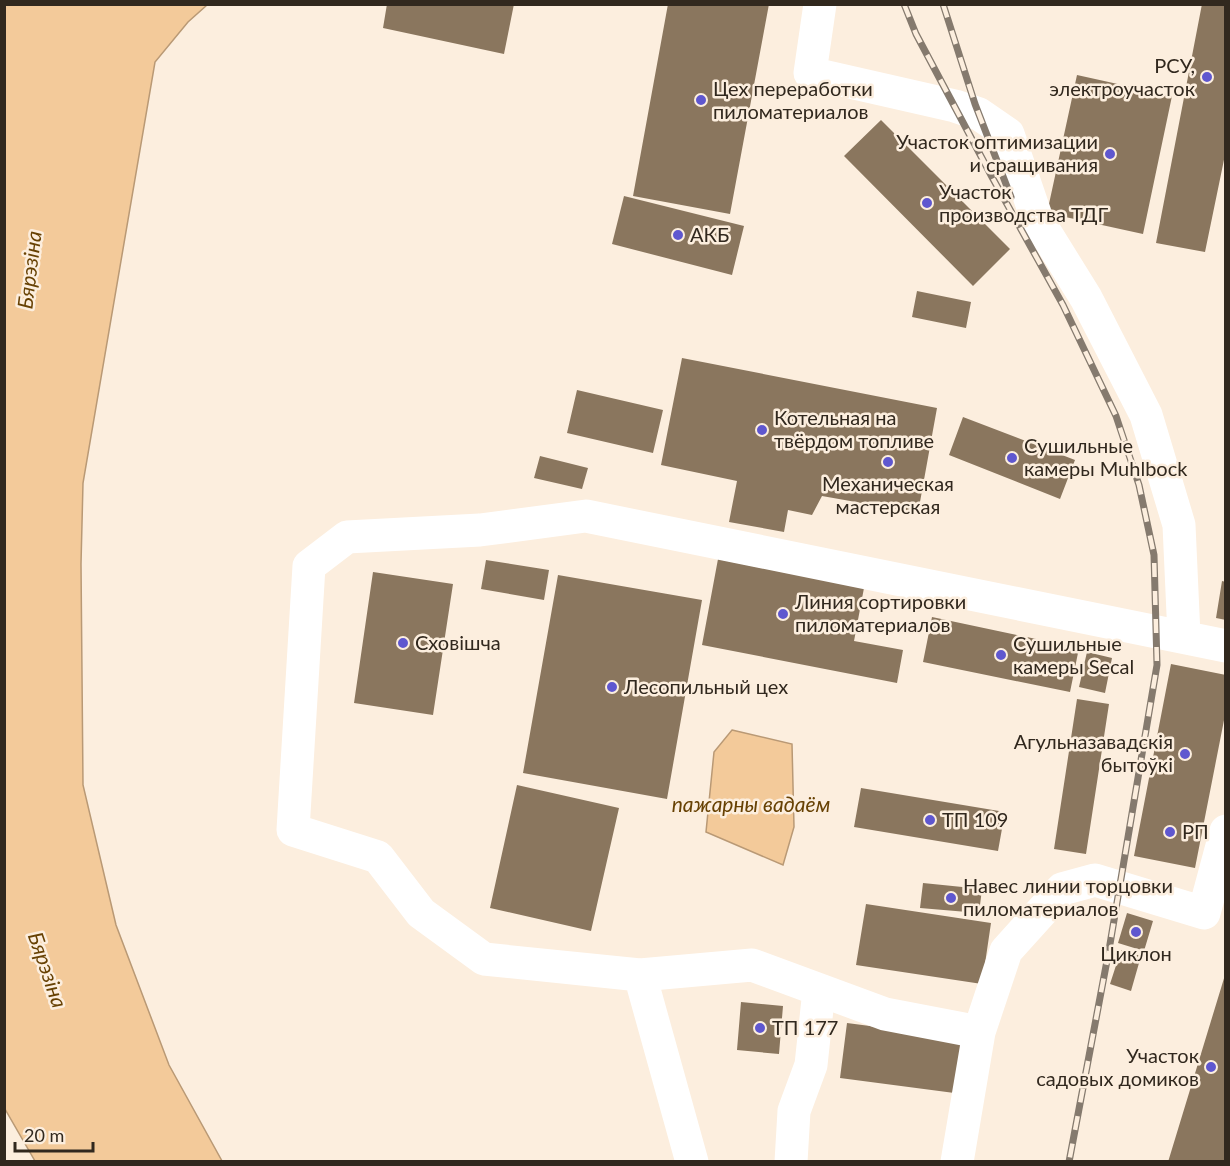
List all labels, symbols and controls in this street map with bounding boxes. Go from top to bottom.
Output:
place label: РСУ, электроучасток [1049,53,1196,100]
marker: РСУ, электроучасток [1200,70,1214,84]
place label: Цех переработки пиломатериалов [713,76,873,123]
marker: Цех переработки пиломатериалов [694,93,708,107]
place label: Участок оптимизации и сращивания [896,129,1098,176]
marker: Участок оптимизации и сращивания [1103,147,1117,161]
place label: Участок производства ТДГ [939,179,1108,226]
marker: Участок производства ТДГ [920,196,934,210]
place label: АКБ [690,222,729,246]
marker: АКБ [671,228,685,242]
water label: Бярэзіна [11,229,46,310]
place label: Котельная на твёрдом топливе [774,405,934,452]
marker: Котельная на твёрдом топливе [755,423,769,437]
place label: Cушильные камеры Muhlbock [1024,433,1188,480]
marker: Cушильные камеры Muhlbock [1005,451,1019,465]
marker: Механическая мастерская [881,455,895,469]
place label: Механическая мастерская [822,471,954,518]
place label: Линия сортировки пиломатериалов [794,589,966,636]
marker: Линия сортировки пиломатериалов [776,607,790,621]
place label: Сховішча [415,630,501,654]
place label: Сушильные камеры Secal [1013,631,1134,678]
marker: Сховішча [396,636,410,650]
marker: Сушильные камеры Secal [994,648,1008,662]
place label: Лесопильный цех [623,674,788,698]
marker: Лесопильный цех [605,680,619,694]
place label: Агульназавадскія бытоўкі [1014,729,1173,776]
marker: Агульназавадскія бытоўкі [1178,747,1192,761]
water label: пажарны вадаём [672,791,830,816]
place label: ТП 109 [942,807,1008,831]
marker: ТП 109 [923,813,937,827]
place label: РП [1182,819,1209,843]
marker: РП [1163,825,1177,839]
place label: Навес линии торцовки пиломатериалов [963,873,1173,920]
marker: Навес линии торцовки пиломатериалов [944,891,958,905]
marker: Циклон [1129,925,1143,939]
water label: Бярэзіна [24,928,73,1011]
place label: Циклон [1100,941,1172,965]
place label: ТП 177 [772,1015,838,1039]
marker: ТП 177 [753,1021,767,1035]
place label: Участок садовых домиков [1036,1043,1200,1090]
marker: Участок садовых домиков [1204,1060,1218,1074]
scale bar [15,1115,93,1153]
text: 20 m [24,1124,64,1146]

